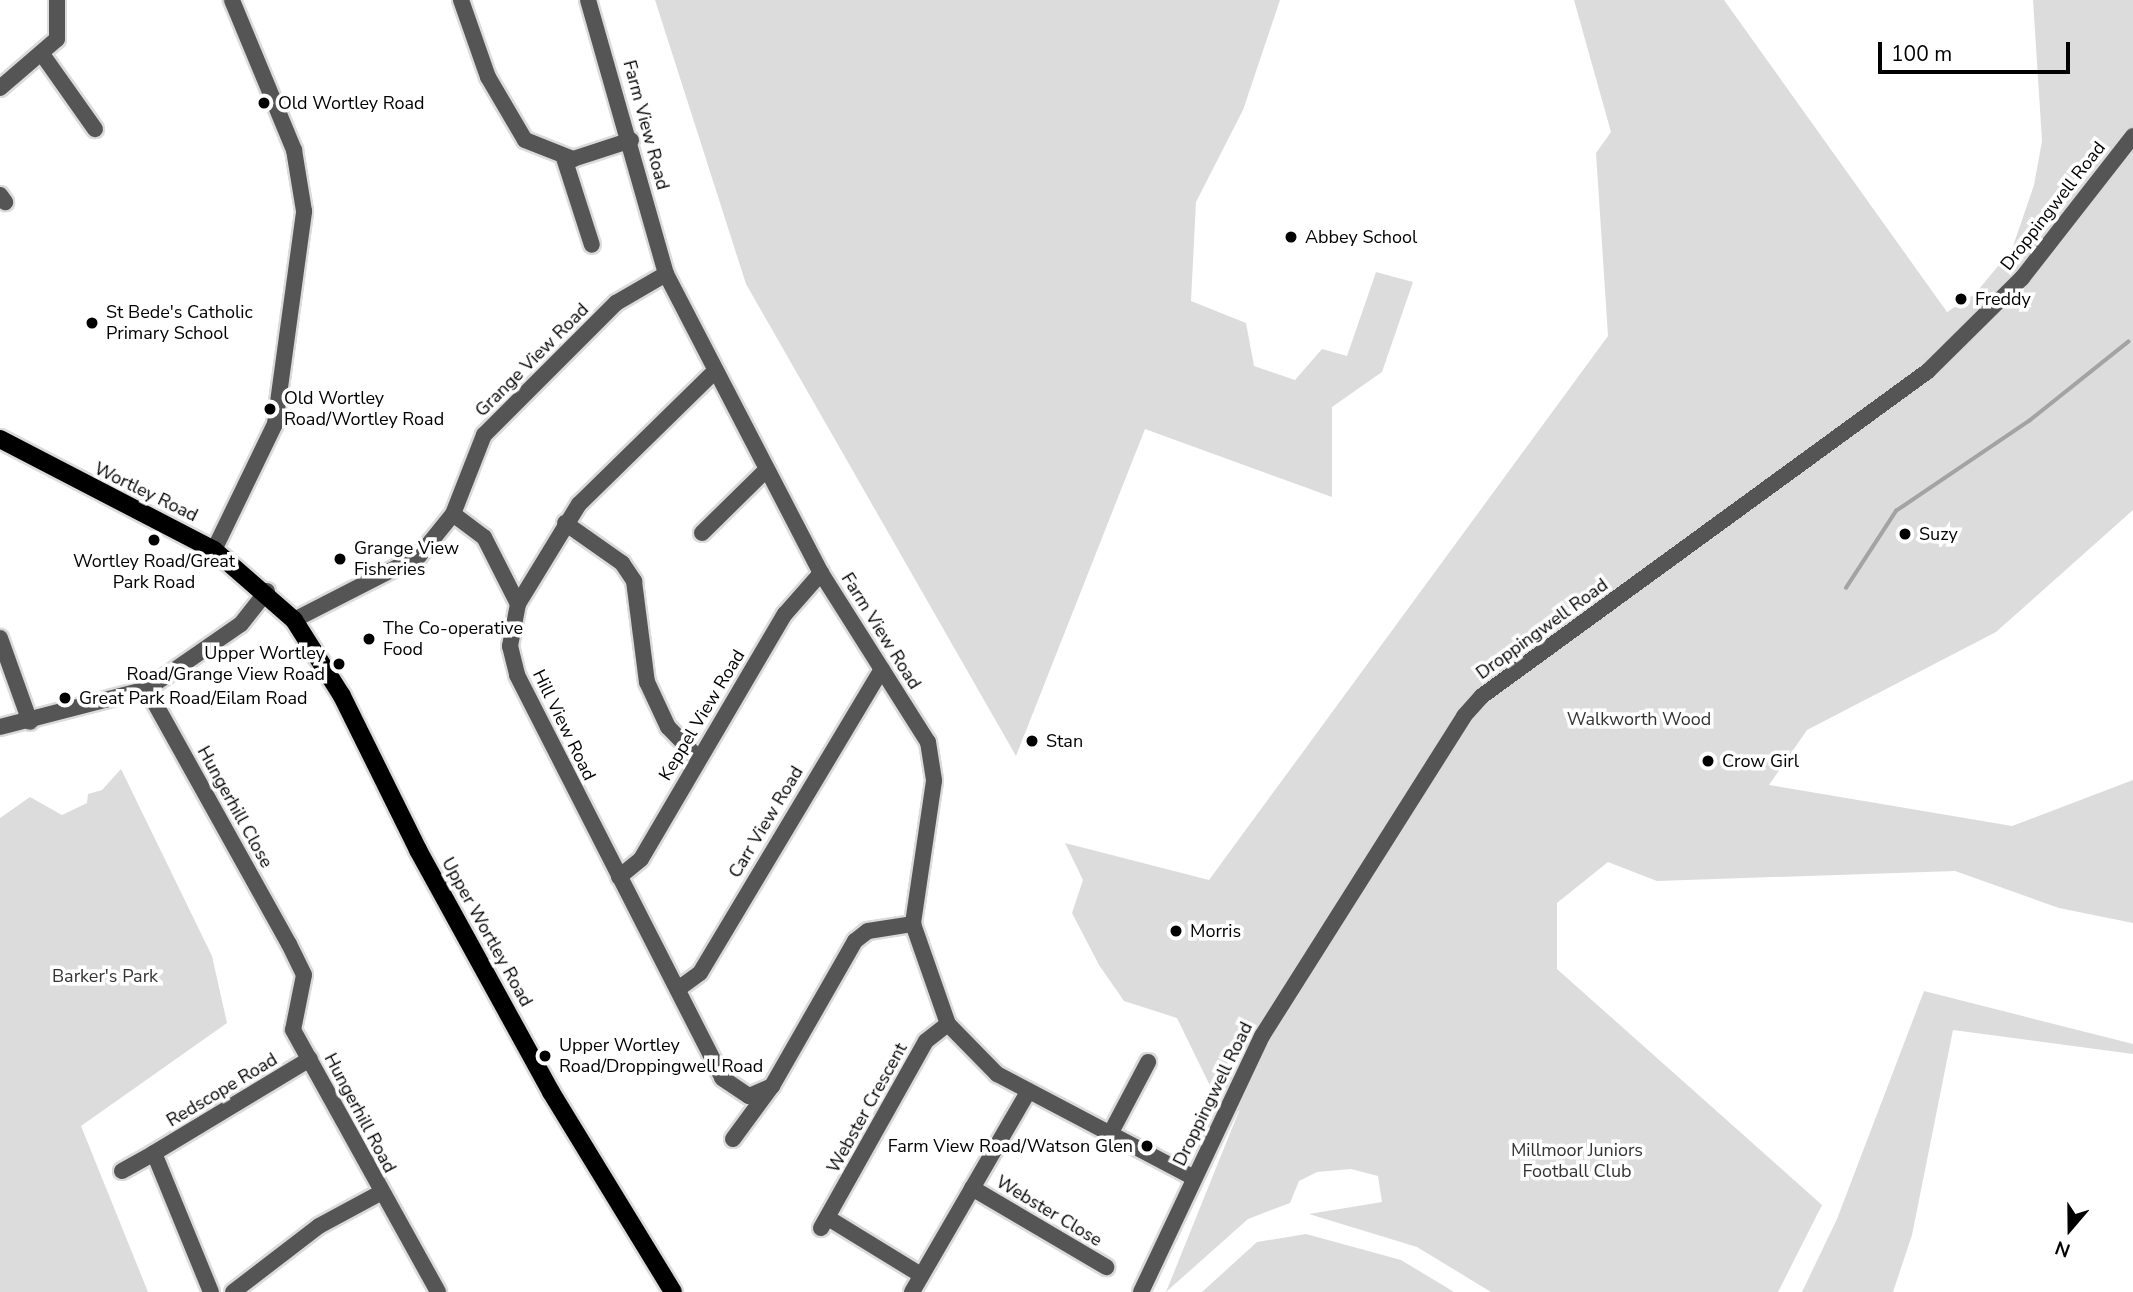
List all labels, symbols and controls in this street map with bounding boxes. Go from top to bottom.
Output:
scale bar [1881,28,2074,72]
text: 100 m [1891,40,1952,68]
street label: Farm View Road [618,58,674,192]
place label: Old Wortley Road [278,92,425,114]
marker: Old Wortley Road [256,95,272,111]
street label: Droppingwell Road [1996,137,2110,275]
place label: Abbey School [1305,226,1417,248]
marker: Abbey School [1283,229,1299,245]
place label: Freddy [1975,288,2031,310]
marker: Freddy [1953,291,1969,307]
street label: Grange View Road [471,299,593,421]
place label: St Bede's Catholic Primary School [106,302,253,344]
marker: St Bede's Catholic Primary School [84,315,100,331]
place label: Old Wortley Road/Wortley Road [284,388,444,430]
marker: Old Wortley Road/Wortley Road [262,401,278,417]
street label: Wortley Road [91,458,201,526]
place label: Suzy [1919,523,1958,545]
marker: Suzy [1897,526,1913,542]
marker: Wortley Road/Great Park Road [146,532,162,548]
place label: Grange View Fisheries [354,538,459,580]
place label: Wortley Road/Great Park Road [73,551,235,594]
marker: Grange View Fisheries [332,551,348,567]
street label: Farm View Road [837,569,925,693]
street label: Droppingwell Road [1472,574,1612,684]
place label: The Co-operative Food [383,618,523,660]
marker: The Co-operative Food [361,631,377,647]
place label: Upper Wortley Road/Grange View Road [127,643,325,686]
street label: Keppel View Road [654,646,750,784]
marker: Upper Wortley Road/Grange View Road [331,656,347,672]
street label: Hill View Road [528,666,600,784]
place label: Great Park Road/Eilam Road [79,687,307,709]
marker: Great Park Road/Eilam Road [57,690,73,706]
park label: Walkworth Wood [1567,708,1711,730]
place label: Stan [1046,730,1083,752]
marker: Stan [1024,733,1040,749]
street label: Hungerhill Close [193,742,277,872]
place label: Crow Girl [1722,750,1799,772]
marker: Crow Girl [1700,753,1716,769]
street label: Carr View Road [724,762,808,882]
street label: Upper Wortley Road [437,854,537,1010]
place label: Morris [1190,920,1241,942]
marker: Morris [1168,923,1184,939]
park label: Barker's Park [52,965,158,987]
street label: Droppingwell Road [1169,1019,1257,1169]
place label: Upper Wortley Road/Droppingwell Road [559,1035,763,1078]
street label: Webster Crescent [822,1039,912,1177]
street label: Redscope Road [163,1048,281,1132]
marker: Upper Wortley Road/Droppingwell Road [537,1048,553,1064]
street label: Hungerhill Road [319,1050,401,1176]
place label: Farm View Road/Watson Glen [888,1135,1133,1157]
marker: Farm View Road/Watson Glen [1139,1138,1155,1154]
park label: Millmoor Juniors Football Club [1511,1140,1643,1182]
street label: Webster Close [992,1171,1106,1251]
north arrow [2035,1194,2105,1264]
text: N [2052,1234,2074,1263]

